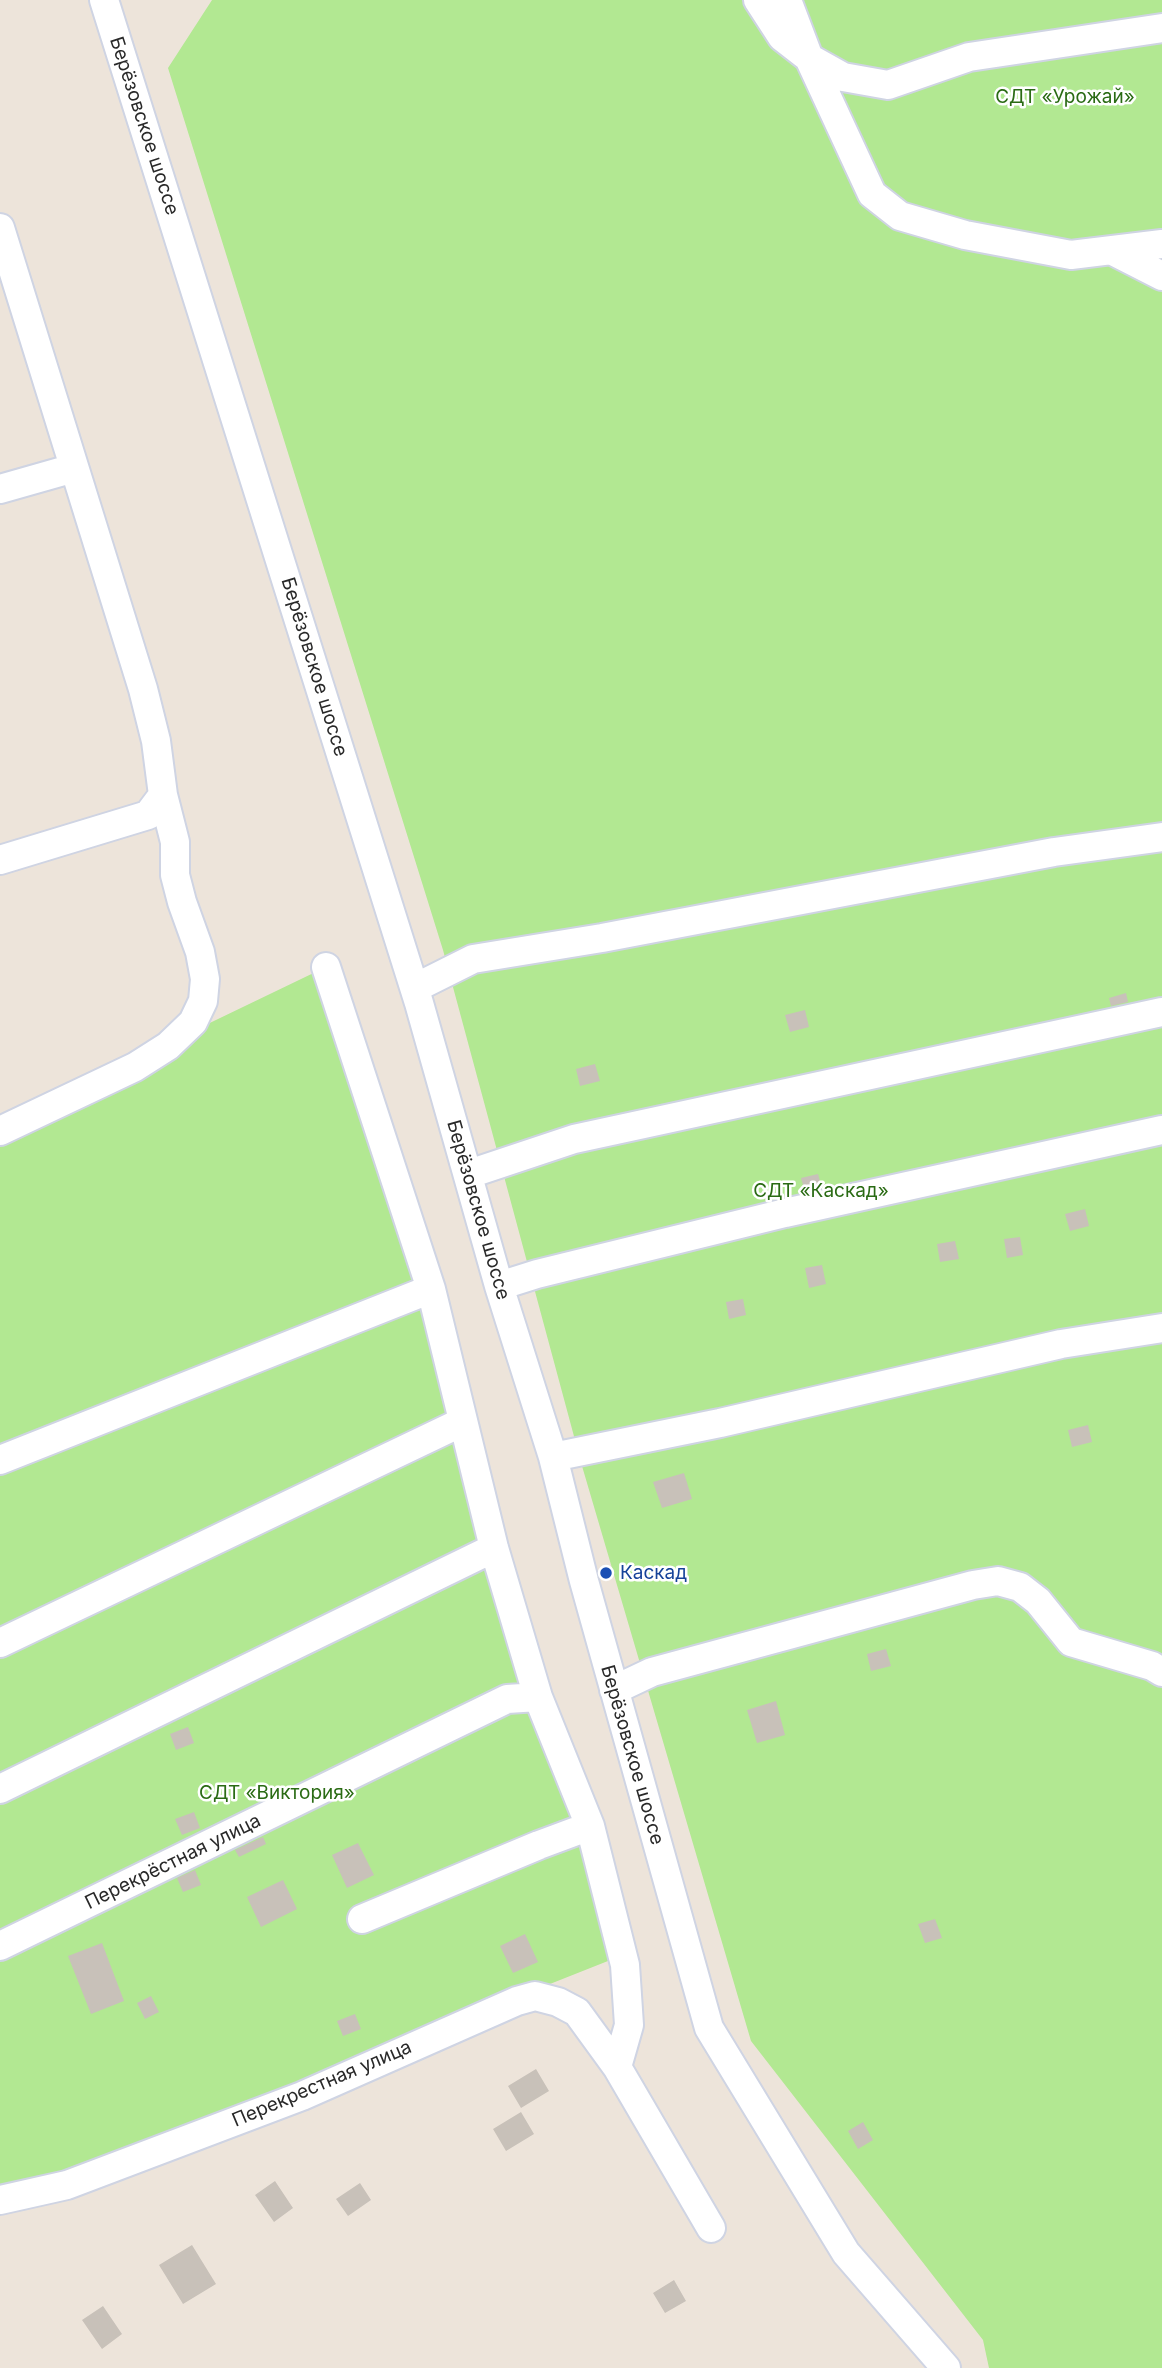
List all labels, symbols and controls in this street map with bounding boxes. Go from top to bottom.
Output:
street label: Берёзовское шоссе [104,34,184,218]
park label: СДТ «Урожай» [995,86,1135,108]
street label: Берёзовское шоссе [276,575,352,759]
street label: Берёзовское шоссе [441,1117,515,1303]
park label: СДТ «Каскад» [753,1180,889,1202]
place label: Каскад [620,1562,687,1584]
marker: Каскад [598,1565,614,1581]
street label: Берёзовское шоссе [595,1662,669,1848]
park label: СДТ «Виктория» [199,1782,355,1804]
street label: Перекрёстная улица [81,1810,265,1914]
street label: Перекрестная улица [229,2036,415,2132]

